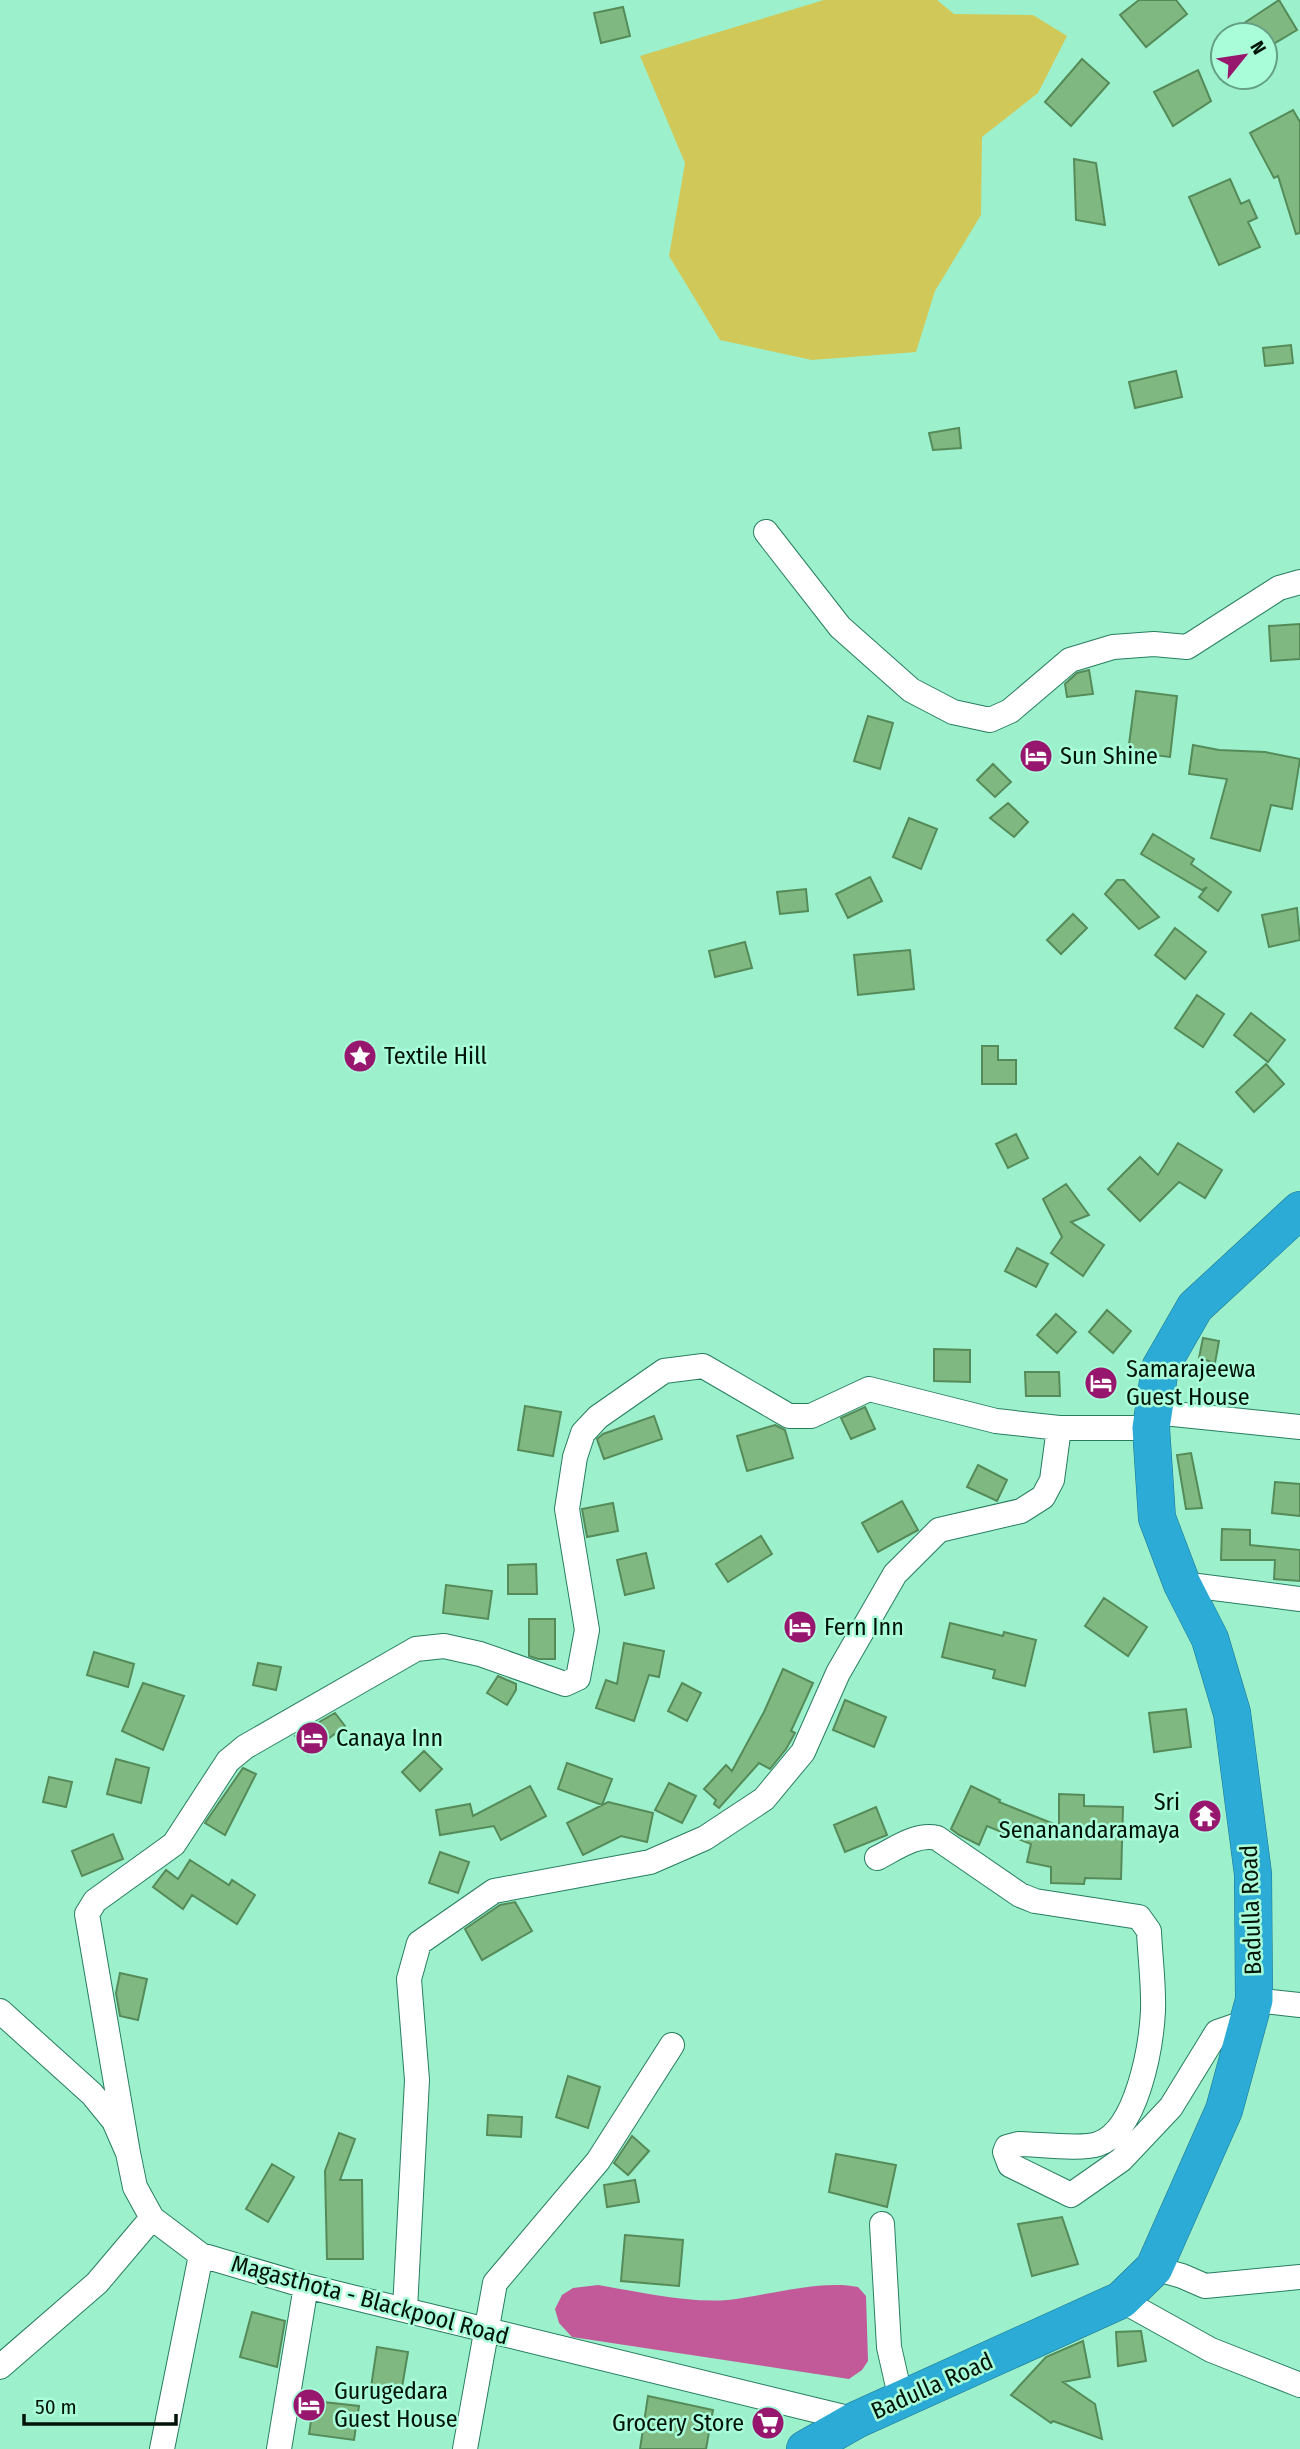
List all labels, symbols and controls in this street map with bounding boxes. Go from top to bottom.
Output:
north arrow [1209,21,1279,91]
text: N [1245,37,1271,58]
hotel icon: Sun Shine [1017,737,1055,775]
place label: Sun Shine [1060,742,1158,770]
place icon: Textile Hill [341,1037,379,1075]
place label: Textile Hill [384,1042,487,1070]
place label: Samarajeewa Guest House [1126,1355,1256,1411]
hotel icon: Samarajeewa Guest House [1082,1364,1120,1402]
hotel icon: Fern Inn [781,1608,819,1646]
place label: Fern Inn [824,1613,904,1641]
hotel icon: Canaya Inn [293,1719,331,1757]
place label: Canaya Inn [336,1724,443,1752]
place label: Sri Senanandaramaya [999,1788,1180,1844]
temple icon: Sri Senanandaramaya [1186,1797,1224,1835]
street label: Badulla Road [1235,1845,1267,1975]
street label: Magasthota - Blackpool Road [228,2249,512,2351]
street label: Badulla Road [867,2347,997,2425]
place label: Gurugedara Guest House [334,2377,458,2433]
scale bar [24,2382,177,2426]
hotel icon: Gurugedara Guest House [290,2386,328,2424]
text: 50 m [35,2394,77,2420]
supermarket icon: Grocery Store [749,2404,787,2442]
place label: Grocery Store [612,2409,744,2437]

